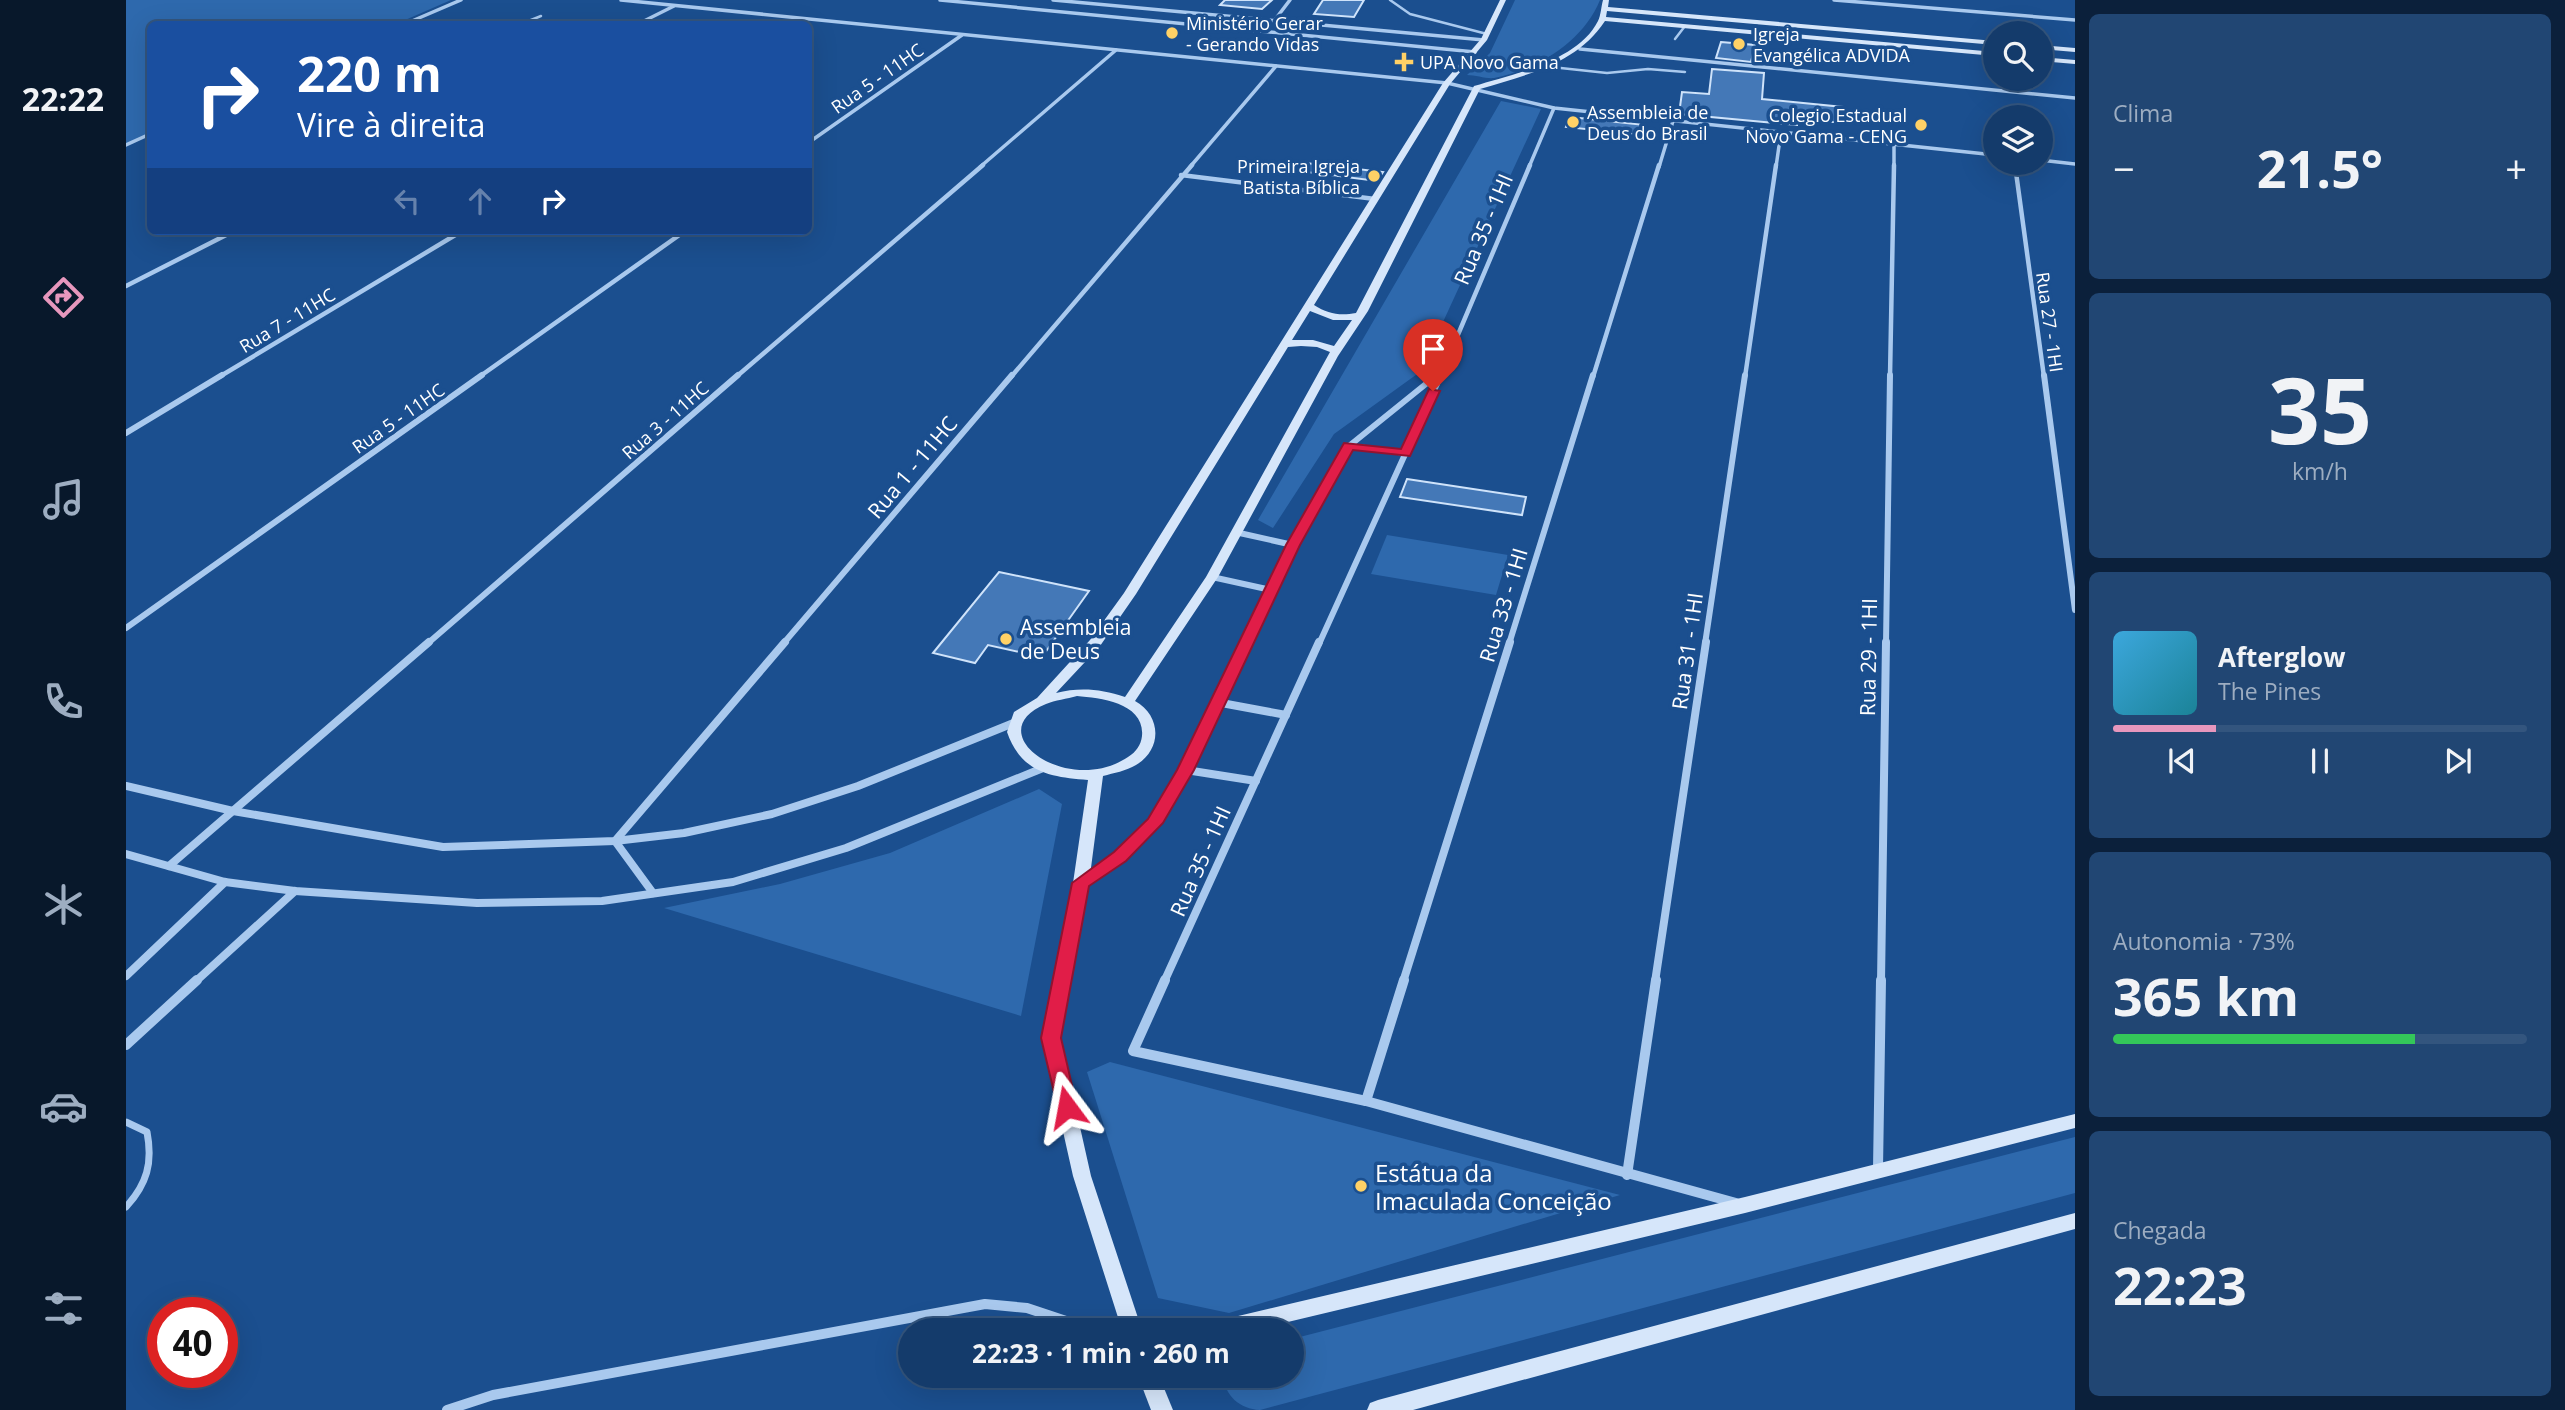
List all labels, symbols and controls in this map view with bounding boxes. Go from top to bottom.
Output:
place label: Ministério Gerar - Gerando Vidas [1186,11,1323,56]
map controls [1983,21,2053,175]
button: search [1983,21,2053,91]
place label: Igreja Evangélica ADVIDA [1753,22,1911,67]
marker: Ministério Gerar - Gerando Vidas [1164,25,1180,41]
marker: Igreja Evangélica ADVIDA [1731,36,1747,52]
street label: Rua 5 - 11HC [826,37,928,119]
text: 220 m [297,40,442,106]
icon: right [182,49,273,140]
place label: UPA Novo Gama [1420,50,1559,74]
marker: UPA Novo Gama [1394,52,1414,72]
text: 22:22 [22,77,104,120]
text: Clima [2113,97,2173,129]
place label: Assembleia de Deus do Brasil [1587,100,1708,145]
text: Vire à direita [297,103,486,146]
place label: Colegio Estadual Novo Gama - CENG [1745,103,1907,148]
button: layers [1983,105,2053,175]
marker: Assembleia de Deus do Brasil [1565,114,1581,130]
marker: Colegio Estadual Novo Gama - CENG [1913,117,1929,133]
text: 21.5° [2257,132,2383,203]
text: − [2113,142,2135,194]
text: + [2505,142,2527,194]
place label: Primeira Igreja Batista Bíblica [1237,154,1360,199]
marker: Primeira Igreja Batista Bíblica [1366,168,1382,184]
street label: Rua 35 - 1HI [1447,169,1519,289]
icon: left [388,182,426,220]
icon: ahead [461,182,499,220]
icon: right [534,182,572,220]
street label: Rua 27 - 1HI [2031,270,2069,374]
icon: directions [39,273,88,322]
street label: Rua 7 - 11HC [235,282,339,358]
pin [1403,319,1463,391]
icon: arrive [1414,330,1452,368]
text: 35 [2268,347,2372,471]
street label: Rua 3 - 11HC [617,376,713,464]
street label: Rua 5 - 11HC [347,377,449,459]
street label: Rua 1 - 11HC [861,410,963,524]
text: km/h [2292,455,2348,487]
icon: music [39,475,88,524]
street label: Rua 33 - 1HI [1472,544,1534,666]
street label: Rua 31 - 1HI [1665,591,1709,711]
street label: Rua 29 - 1HI [1853,598,1883,716]
place label: Assembleia de Deus [1020,613,1131,665]
marker: Assembleia de Deus [998,631,1014,647]
text: Afterglow [2218,639,2345,675]
text: The Pines [2218,675,2321,707]
icon: phone [39,677,88,726]
icon: previous [2163,742,2201,780]
icon: pause [2301,742,2339,780]
icon: next [2439,742,2477,780]
street label: Rua 35 - 1HI [1163,801,1237,921]
icon: climate [39,880,88,929]
text: Autonomia · 73% [2113,925,2295,957]
text: 365 km [2113,960,2299,1031]
position arrow [1030,1070,1104,1144]
icon: car [39,1082,88,1131]
place label: Estátua da Imaculada Conceição [1375,1156,1612,1217]
marker: Estátua da Imaculada Conceição [1353,1178,1369,1194]
text: Chegada [2113,1214,2207,1246]
text: 22:23 [2113,1249,2247,1320]
icon: filters [39,1284,88,1333]
speed limit sign: 40 [147,1297,238,1388]
text: 22:23 · 1 min · 260 m [972,1335,1230,1371]

